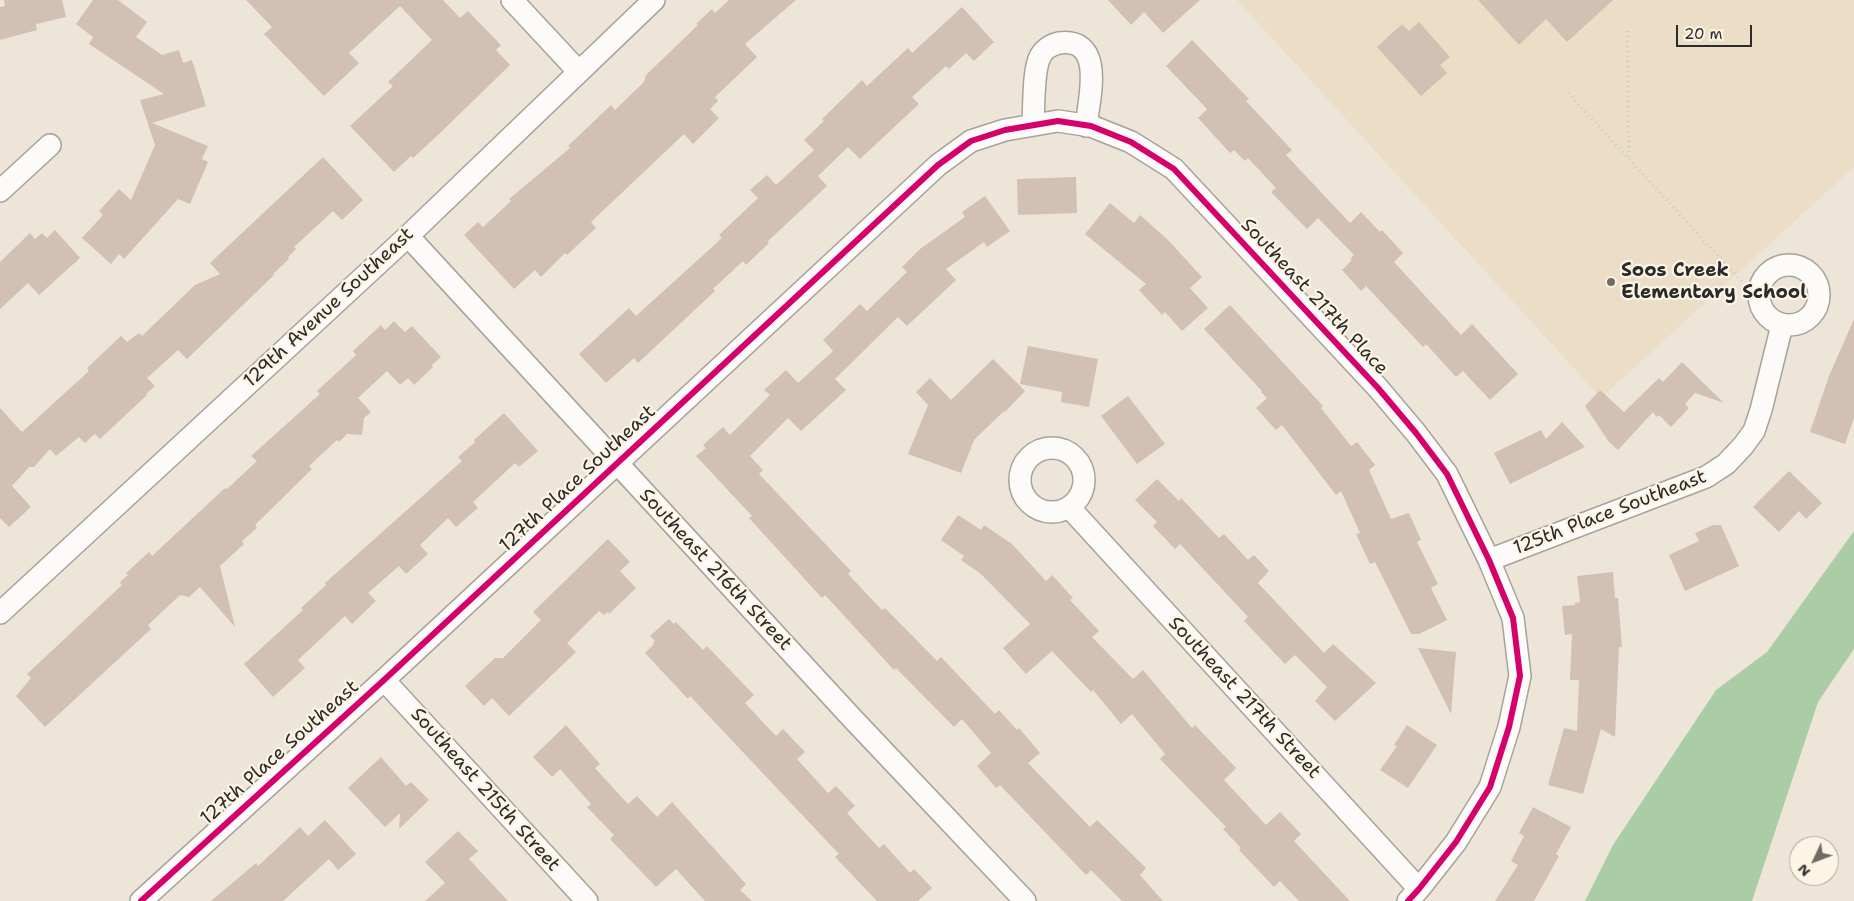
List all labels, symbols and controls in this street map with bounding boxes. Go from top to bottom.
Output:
scale bar [1679,15,1755,47]
text: 20 m [1684,24,1723,44]
street label: Southeast 217th Place [1236,214,1392,380]
street label: 129th Avenue Southeast [239,223,419,393]
place label: Soos Creek Elementary School [1621,260,1807,304]
marker: Soos Creek Elementary School [1605,276,1617,288]
street label: 127th Place Southeast [495,401,661,557]
street label: 125th Place Southeast [1510,466,1710,560]
street label: Southeast 216th Street [634,484,796,656]
street label: Southeast 217th Street [1163,612,1325,784]
street label: 127th Place Southeast [196,676,364,830]
street label: Southeast 215th Street [405,703,565,877]
north arrow [1789,836,1839,886]
text: N [1793,860,1814,881]

